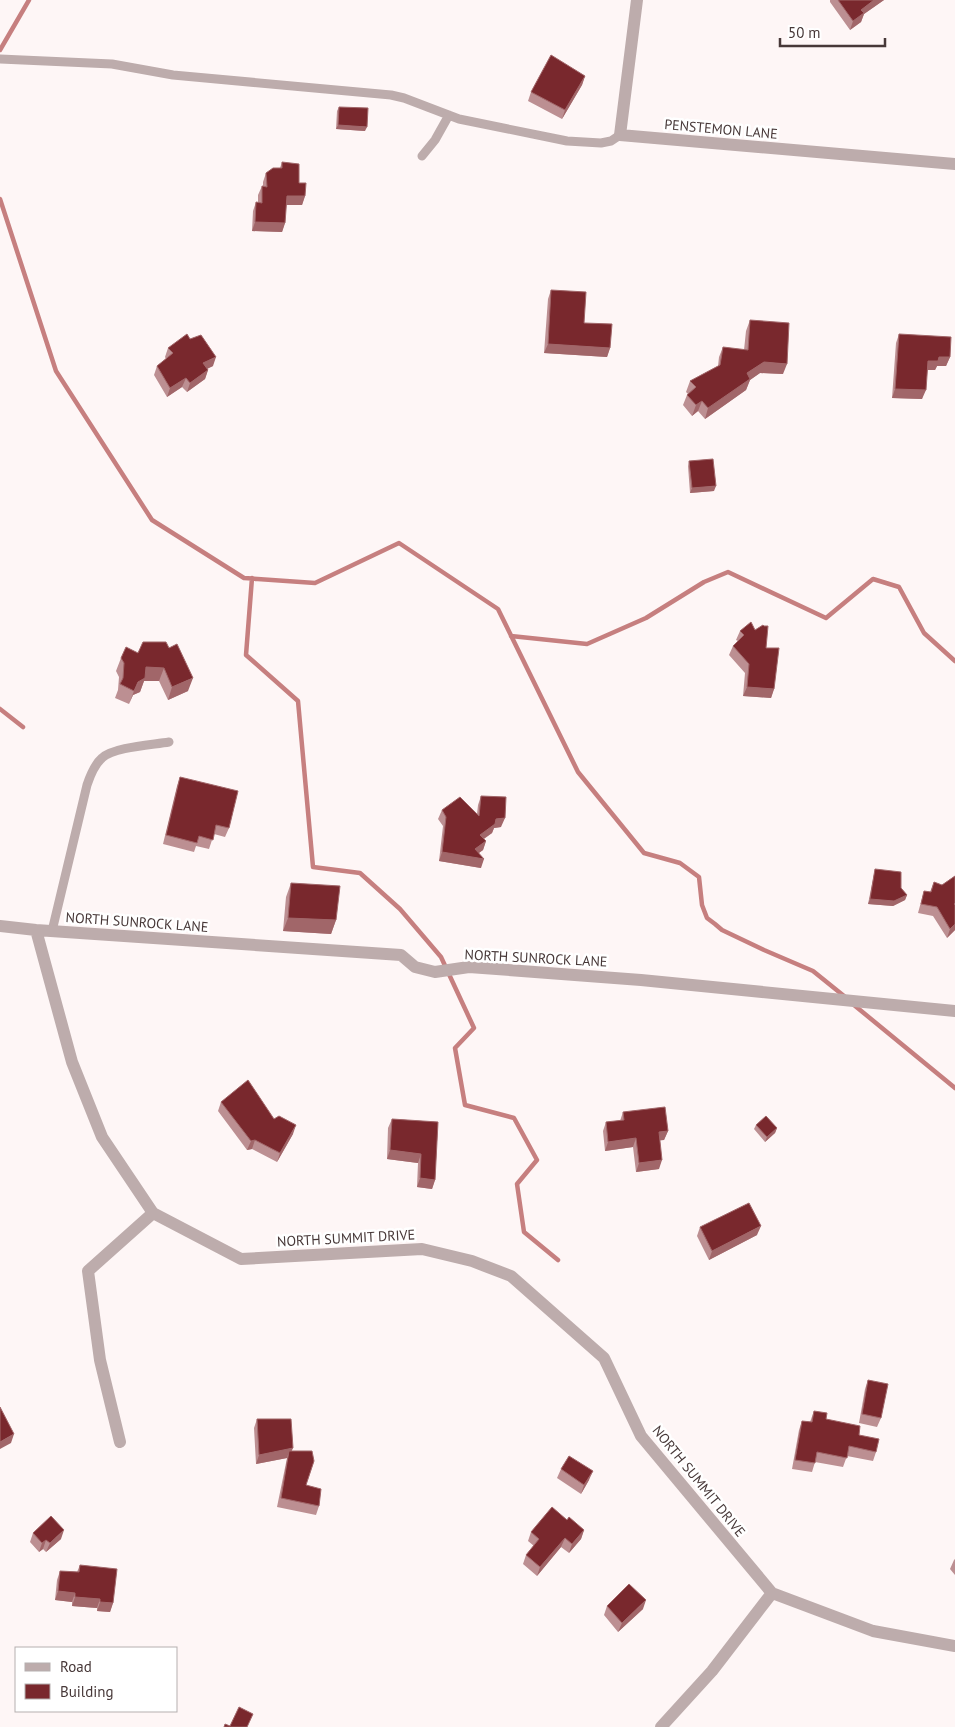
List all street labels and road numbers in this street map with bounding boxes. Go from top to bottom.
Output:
street label: PENSTEMON LANE [664,115,778,143]
street label: NORTH SUNROCK LANE [65,908,209,936]
street label: NORTH SUNROCK LANE [464,945,608,971]
street label: NORTH SUMMIT DRIVE [277,1225,415,1251]
street label: NORTH SUMMIT DRIVE [649,1422,749,1540]

